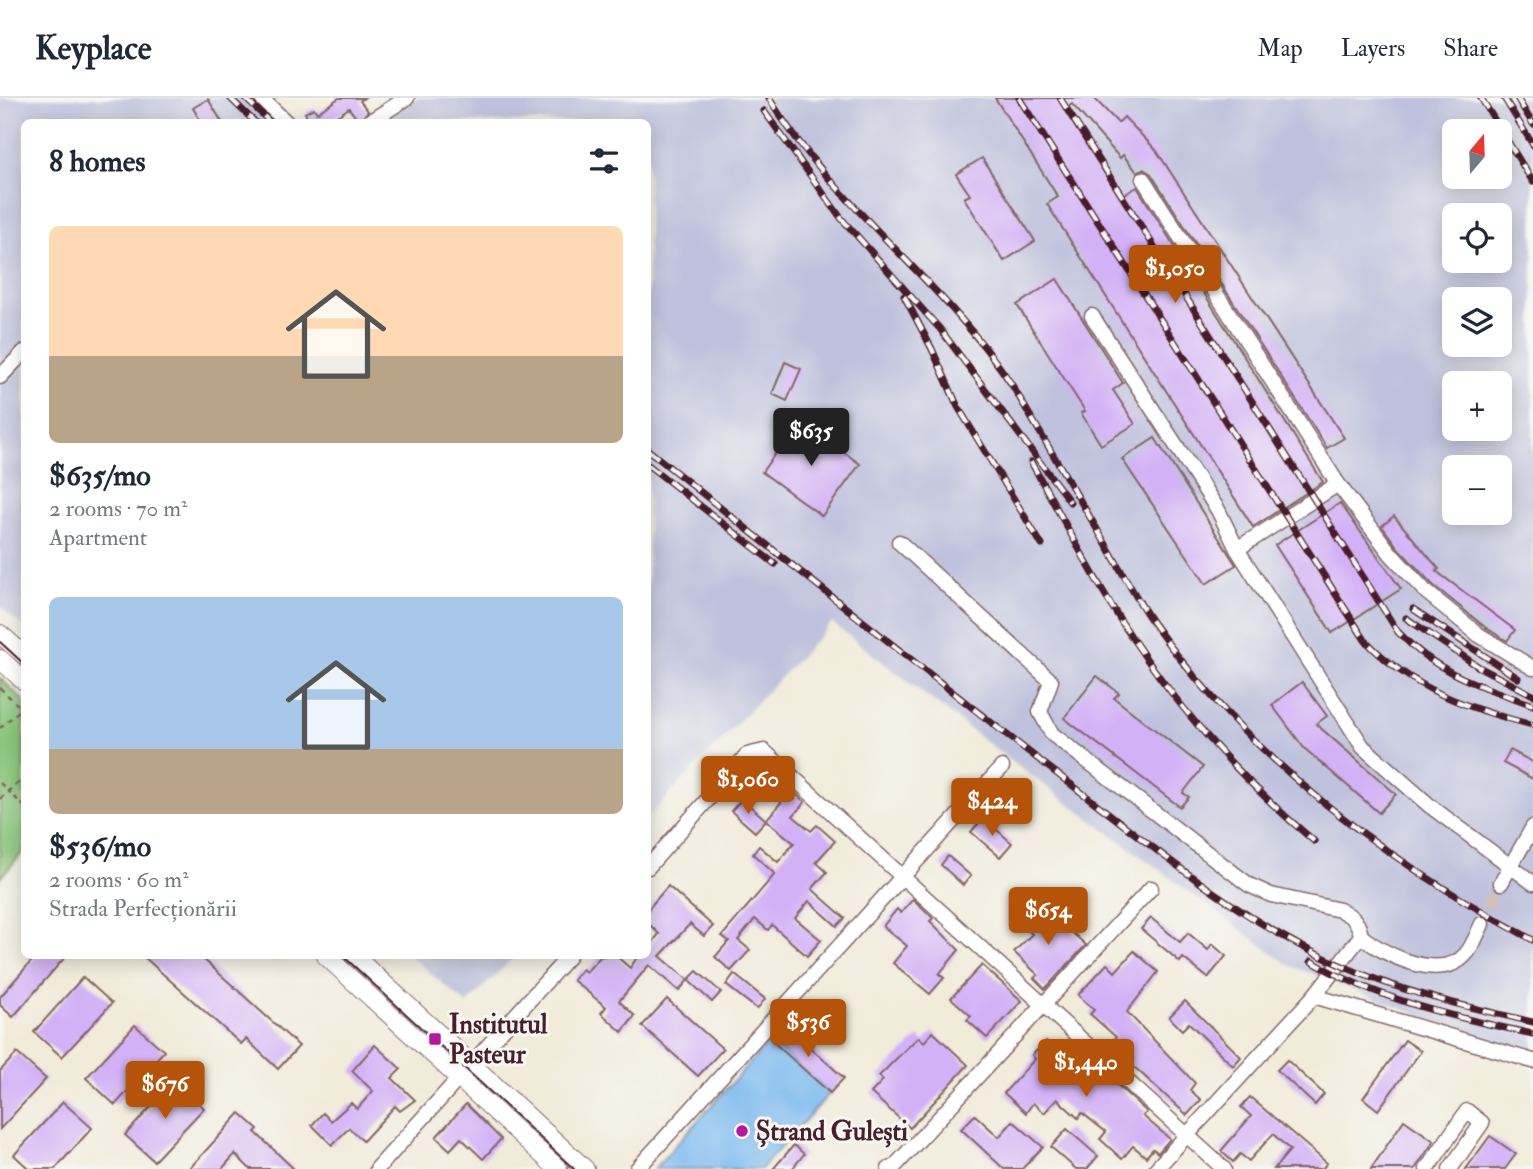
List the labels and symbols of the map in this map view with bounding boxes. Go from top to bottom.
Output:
north arrow [1442,119,1512,189]
pin: $1,050 [1118,246,1232,305]
pin: $635 [770,408,852,468]
pin: $1,060 [691,756,805,816]
pin: $424 [951,778,1033,838]
pin: $654 [1007,888,1089,947]
pin: $536 [767,1000,849,1059]
place label: Institutul Pasteur [449,1009,548,1071]
marker: Institutul Pasteur [427,1031,443,1047]
pin: $1,440 [1029,1040,1143,1099]
pin: $676 [124,1062,206,1121]
place label: Ștrand Gulești [756,1116,908,1148]
marker: Ștrand Gulești [734,1123,750,1139]

